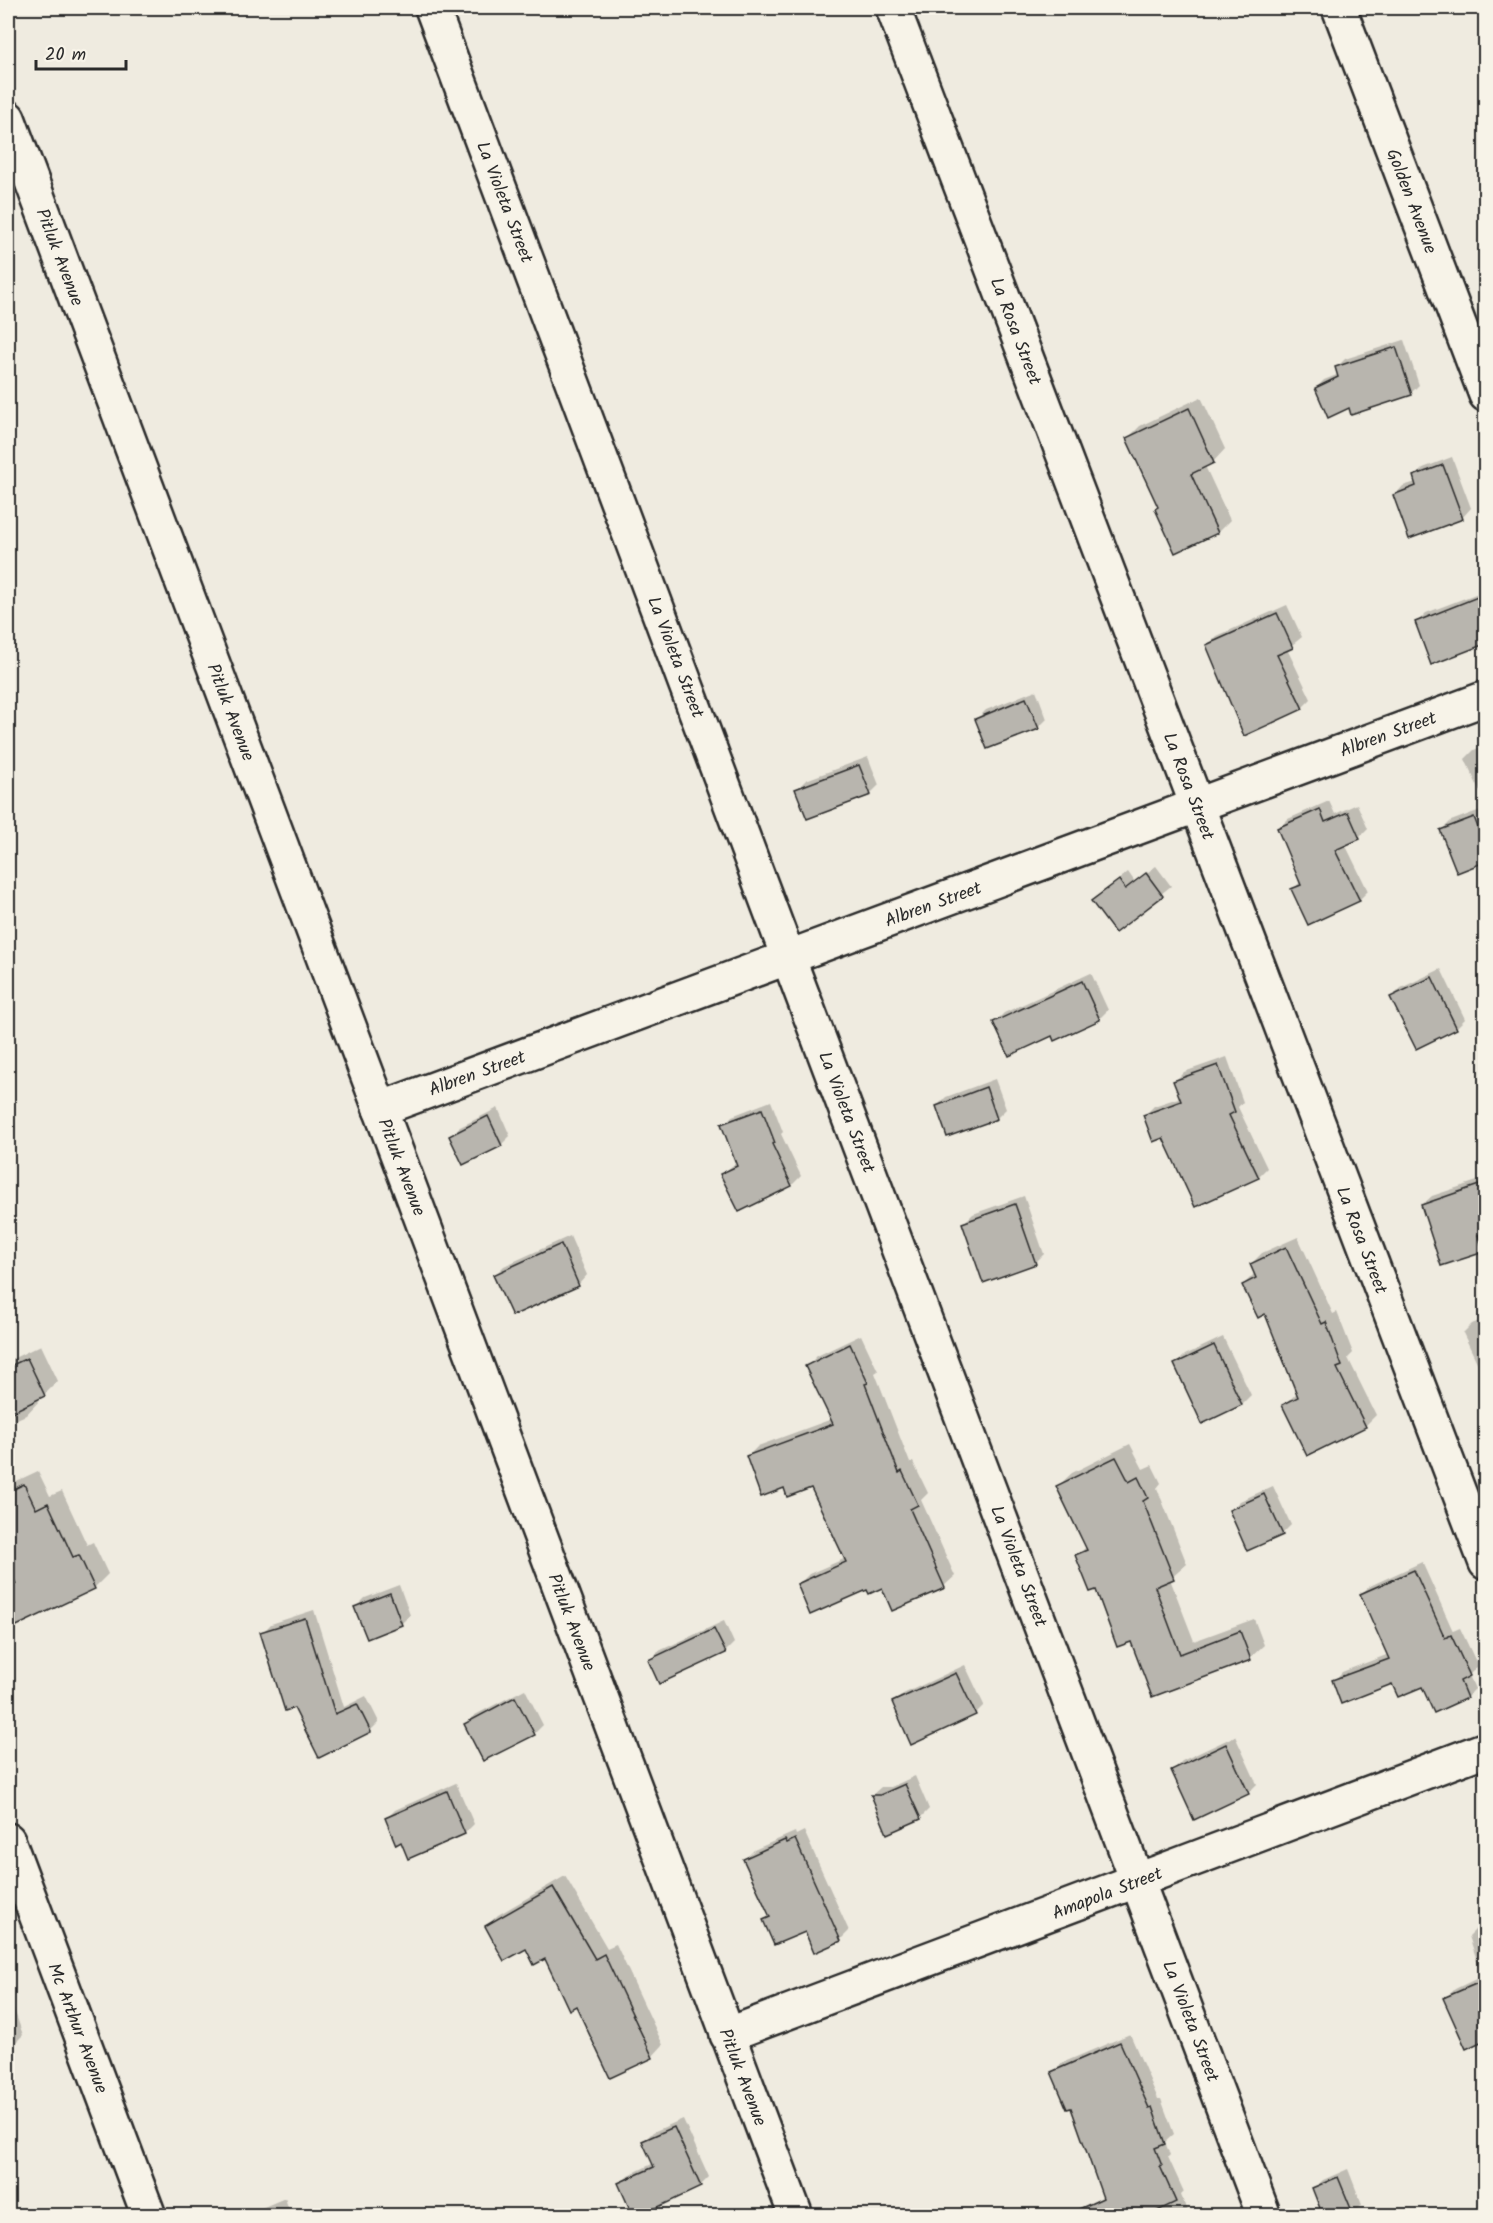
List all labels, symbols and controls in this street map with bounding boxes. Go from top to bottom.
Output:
scale bar [36,33,126,71]
text: 20 m [45,41,86,70]
street label: La Violeta Street [467,137,540,269]
street label: Golden Avenue [1377,145,1444,258]
street label: Pitluk Avenue [27,204,91,311]
street label: La Rosa Street [981,274,1049,391]
street label: La Violeta Street [638,592,711,724]
street label: Pitluk Avenue [198,659,262,766]
street label: Albren Street [1336,704,1442,766]
street label: La Rosa Street [1154,729,1222,846]
street label: Albren Street [881,874,987,936]
street label: Albren Street [425,1043,531,1105]
street label: La Violeta Street [809,1047,882,1179]
street label: Pitluk Avenue [369,1114,433,1221]
street label: La Rosa Street [1327,1183,1395,1300]
street label: La Violeta Street [981,1501,1054,1633]
street label: Pitluk Avenue [539,1569,603,1676]
street label: Amapola Street [1048,1860,1168,1929]
street label: La Violeta Street [1153,1956,1226,2088]
street label: Mc Arthur Avenue [38,1959,115,2098]
street label: Pitluk Avenue [710,2024,774,2131]

